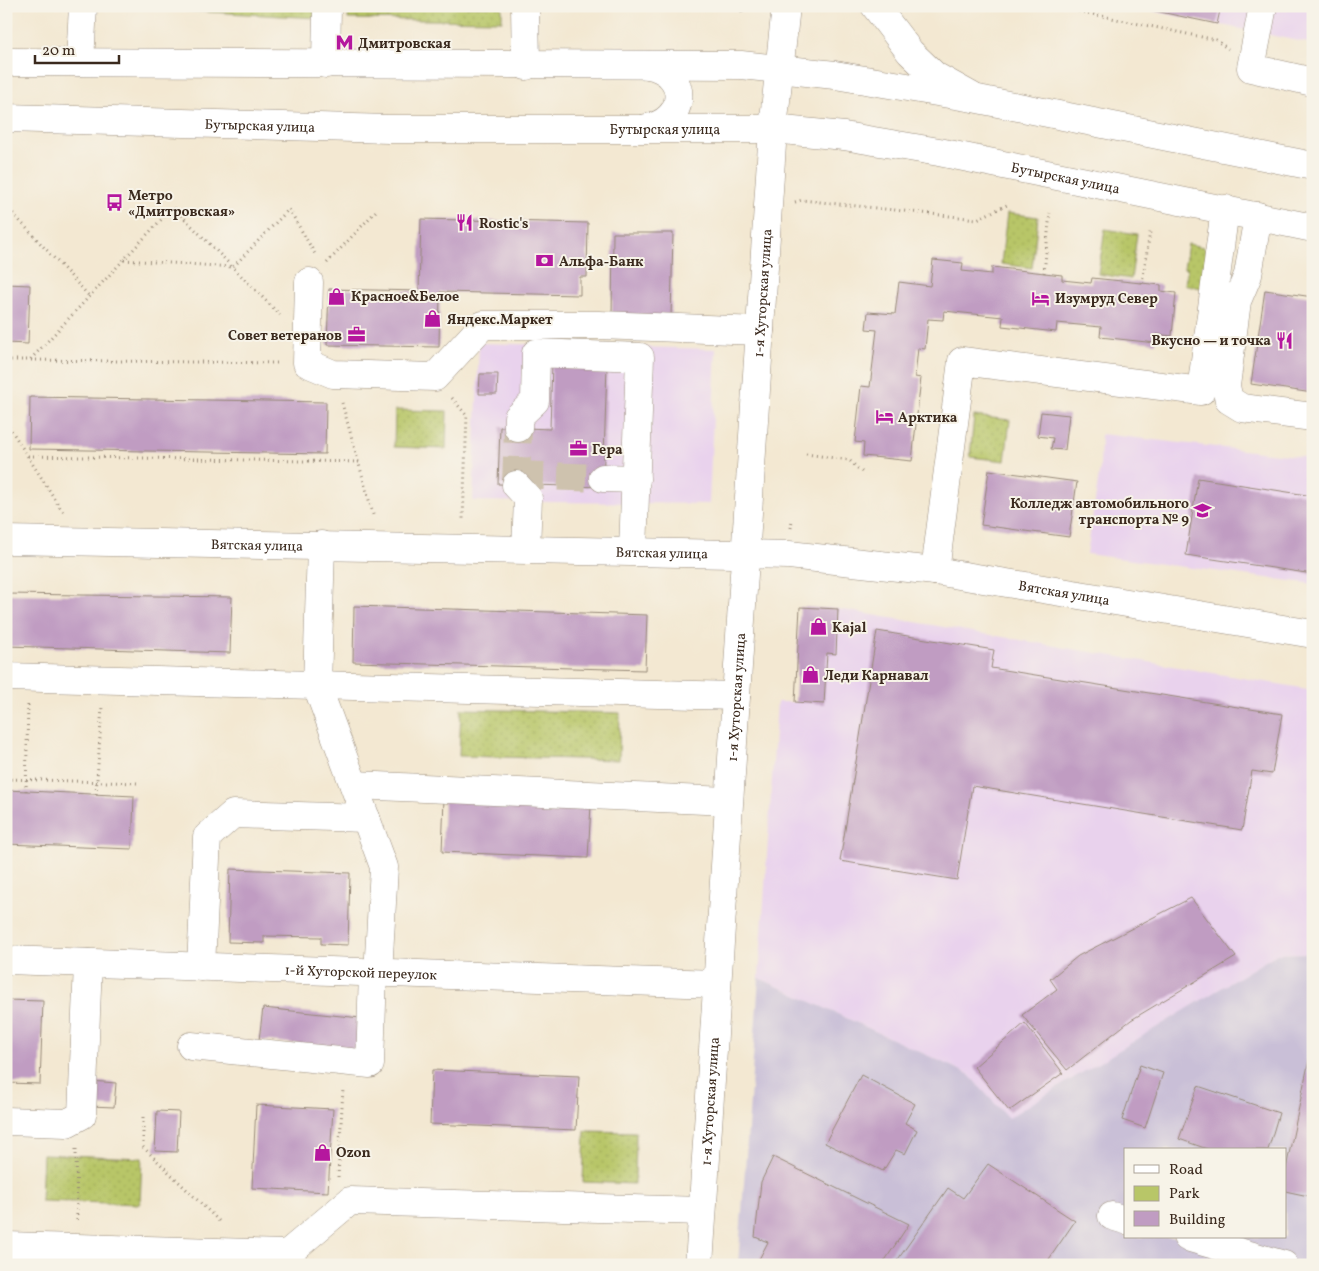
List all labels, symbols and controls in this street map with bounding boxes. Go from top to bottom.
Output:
scale bar [35,32,119,64]
metro station icon: Дмитровская [334,33,354,53]
place label: Дмитровская [358,35,451,54]
text: 20 m [42,41,75,62]
street label: Бутырская улица [204,116,315,138]
street label: Бутырская улица [610,121,720,140]
street label: Бутырская улица [1009,159,1121,200]
place label: Метро «Дмитровская» [128,187,235,222]
bus stop icon: Метро «Дмитровская» [104,193,124,213]
restaurant icon: Rostic's [455,213,475,233]
place label: Rostic's [479,215,528,234]
street label: 1-я Хуторская улица [750,228,777,358]
bank icon: Альфа-Банк [535,251,555,271]
place label: Альфа-Банк [559,253,644,272]
shop icon: Красное&Белое [327,286,347,306]
place label: Красное&Белое [351,288,459,307]
hotel icon: Изумруд Север [1031,288,1051,308]
place label: Изумруд Север [1055,290,1158,309]
shop icon: Яндекс.Маркет [423,309,443,329]
place label: Яндекс.Маркет [447,311,553,330]
office icon: Совет ветеранов [346,325,366,345]
place label: Совет ветеранов [228,327,342,346]
restaurant icon: Вкусно — и точка [1275,330,1295,350]
place label: Вкусно — и точка [1151,332,1271,351]
hotel icon: Арктика [874,407,894,427]
place label: Арктика [898,409,958,428]
office icon: Гера [568,439,588,459]
place label: Гера [592,441,623,460]
place label: Колледж автомобильного транспорта № 9 [1010,495,1189,530]
school or university icon: Колледж автомобильного транспорта № 9 [1193,501,1213,521]
street label: Вятская улица [211,536,303,557]
street label: Вятская улица [615,544,708,564]
street label: Вятская улица [1017,577,1111,611]
shop icon: Kajal [808,617,828,637]
place label: Kajal [832,619,867,638]
street label: 1-я Хуторская улица [724,632,751,762]
shop icon: Леди Карнавал [800,665,820,685]
place label: Леди Карнавал [824,667,929,686]
street label: 1-й Хуторской переулок [284,961,438,986]
street label: 1-я Хуторская улица [697,1036,725,1166]
shop icon: Ozon [312,1142,332,1162]
place label: Ozon [336,1144,371,1163]
legend [1124,1148,1286,1238]
text: Road [1169,1160,1203,1181]
text: Park [1169,1184,1200,1205]
text: Building [1169,1210,1226,1231]

